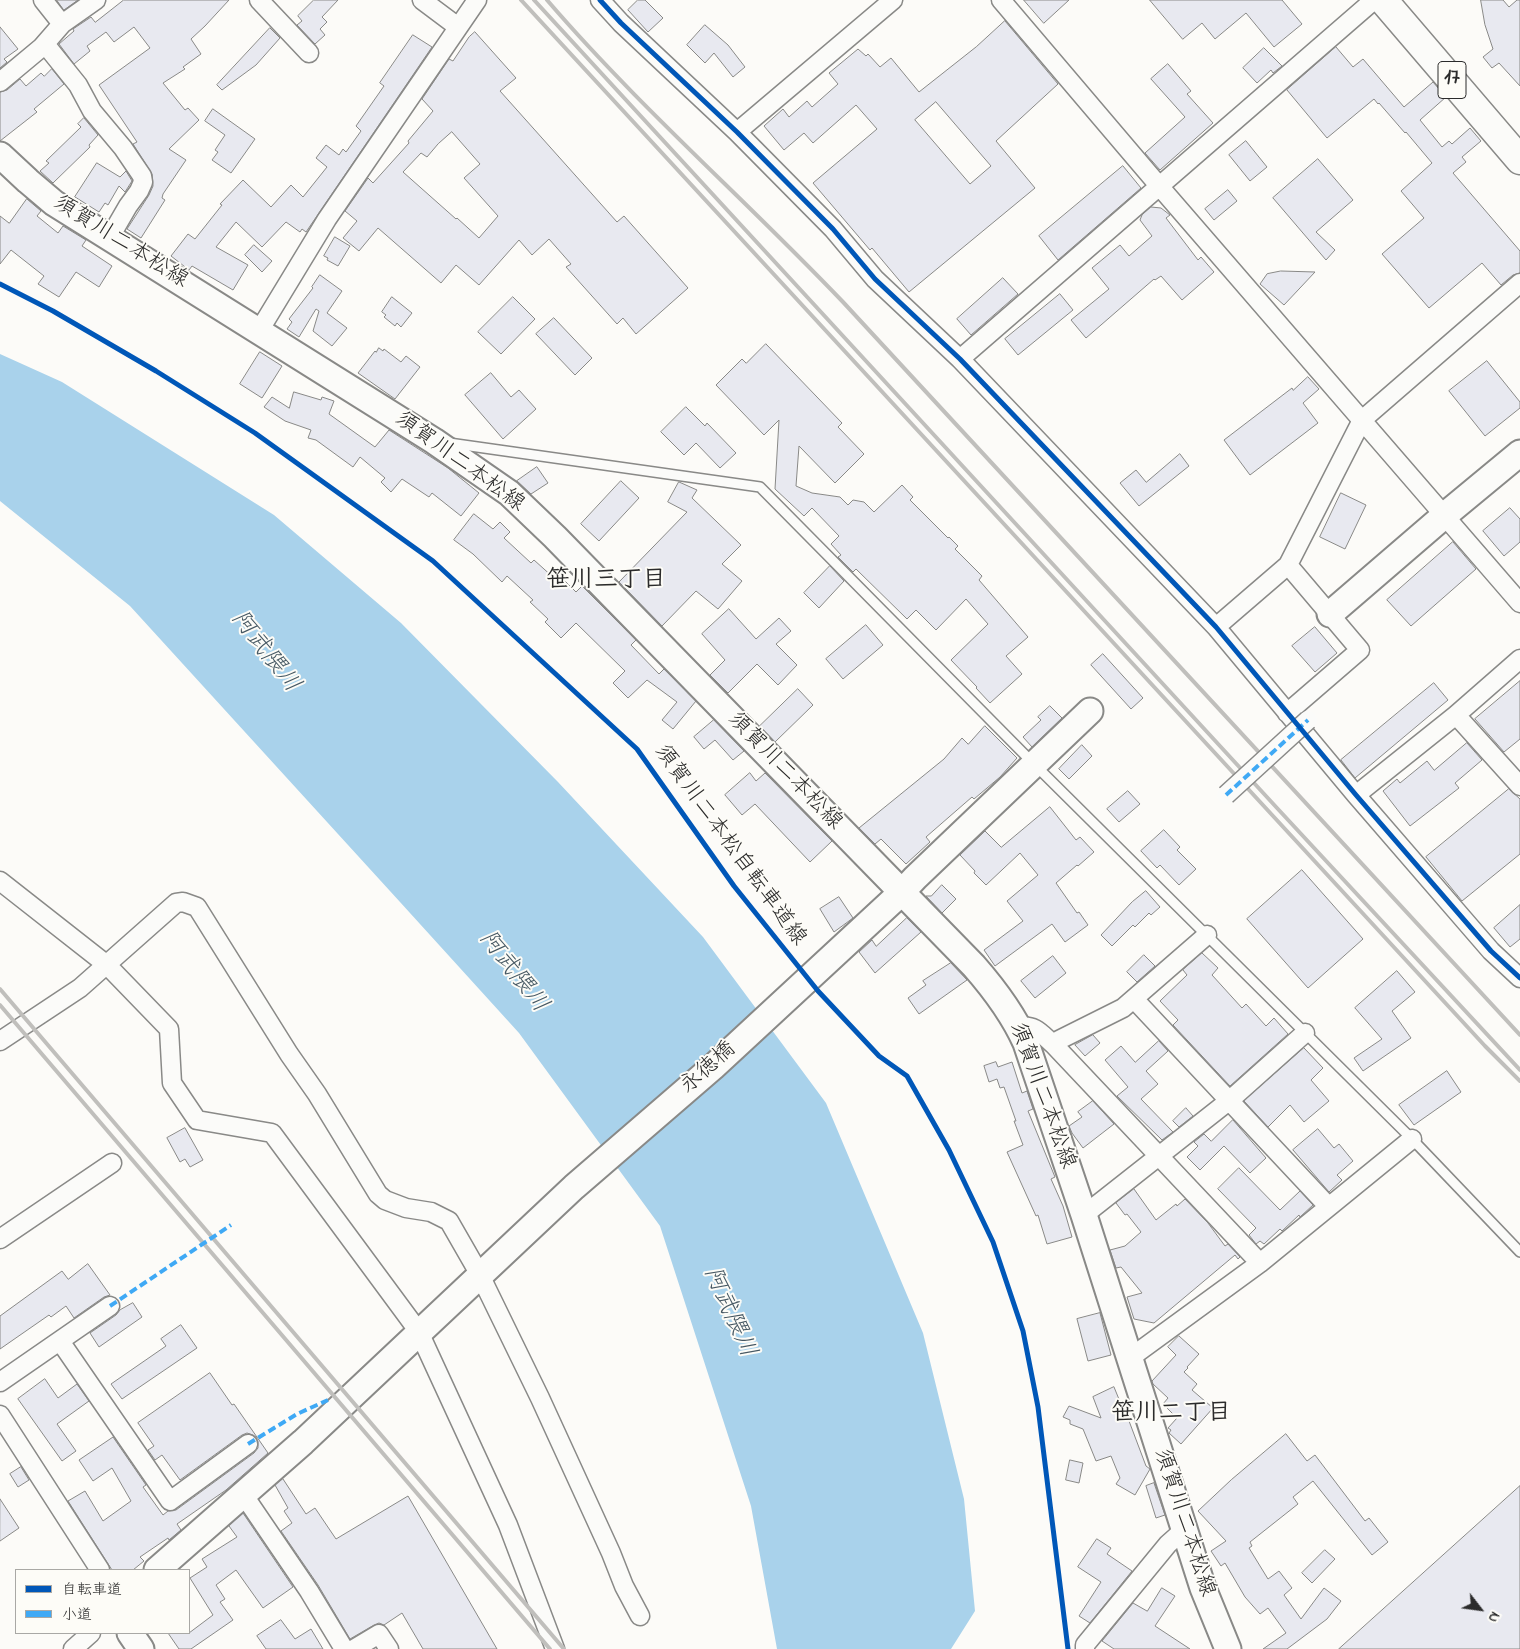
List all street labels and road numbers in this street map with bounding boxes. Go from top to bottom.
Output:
road number: 17 [1438,62,1466,98]
street label: 須賀川二本松線 [48,191,192,295]
street label: 須賀川二本松線 [389,407,529,519]
street label: 須賀川二本松線 [721,707,847,837]
street label: 須賀川二本松自転車道線 [647,740,811,952]
street label: 須賀川二本松線 [1002,1019,1080,1173]
street label: 永徳橋 [676,1037,742,1101]
street label: 須賀川二本松線 [1147,1446,1219,1600]

